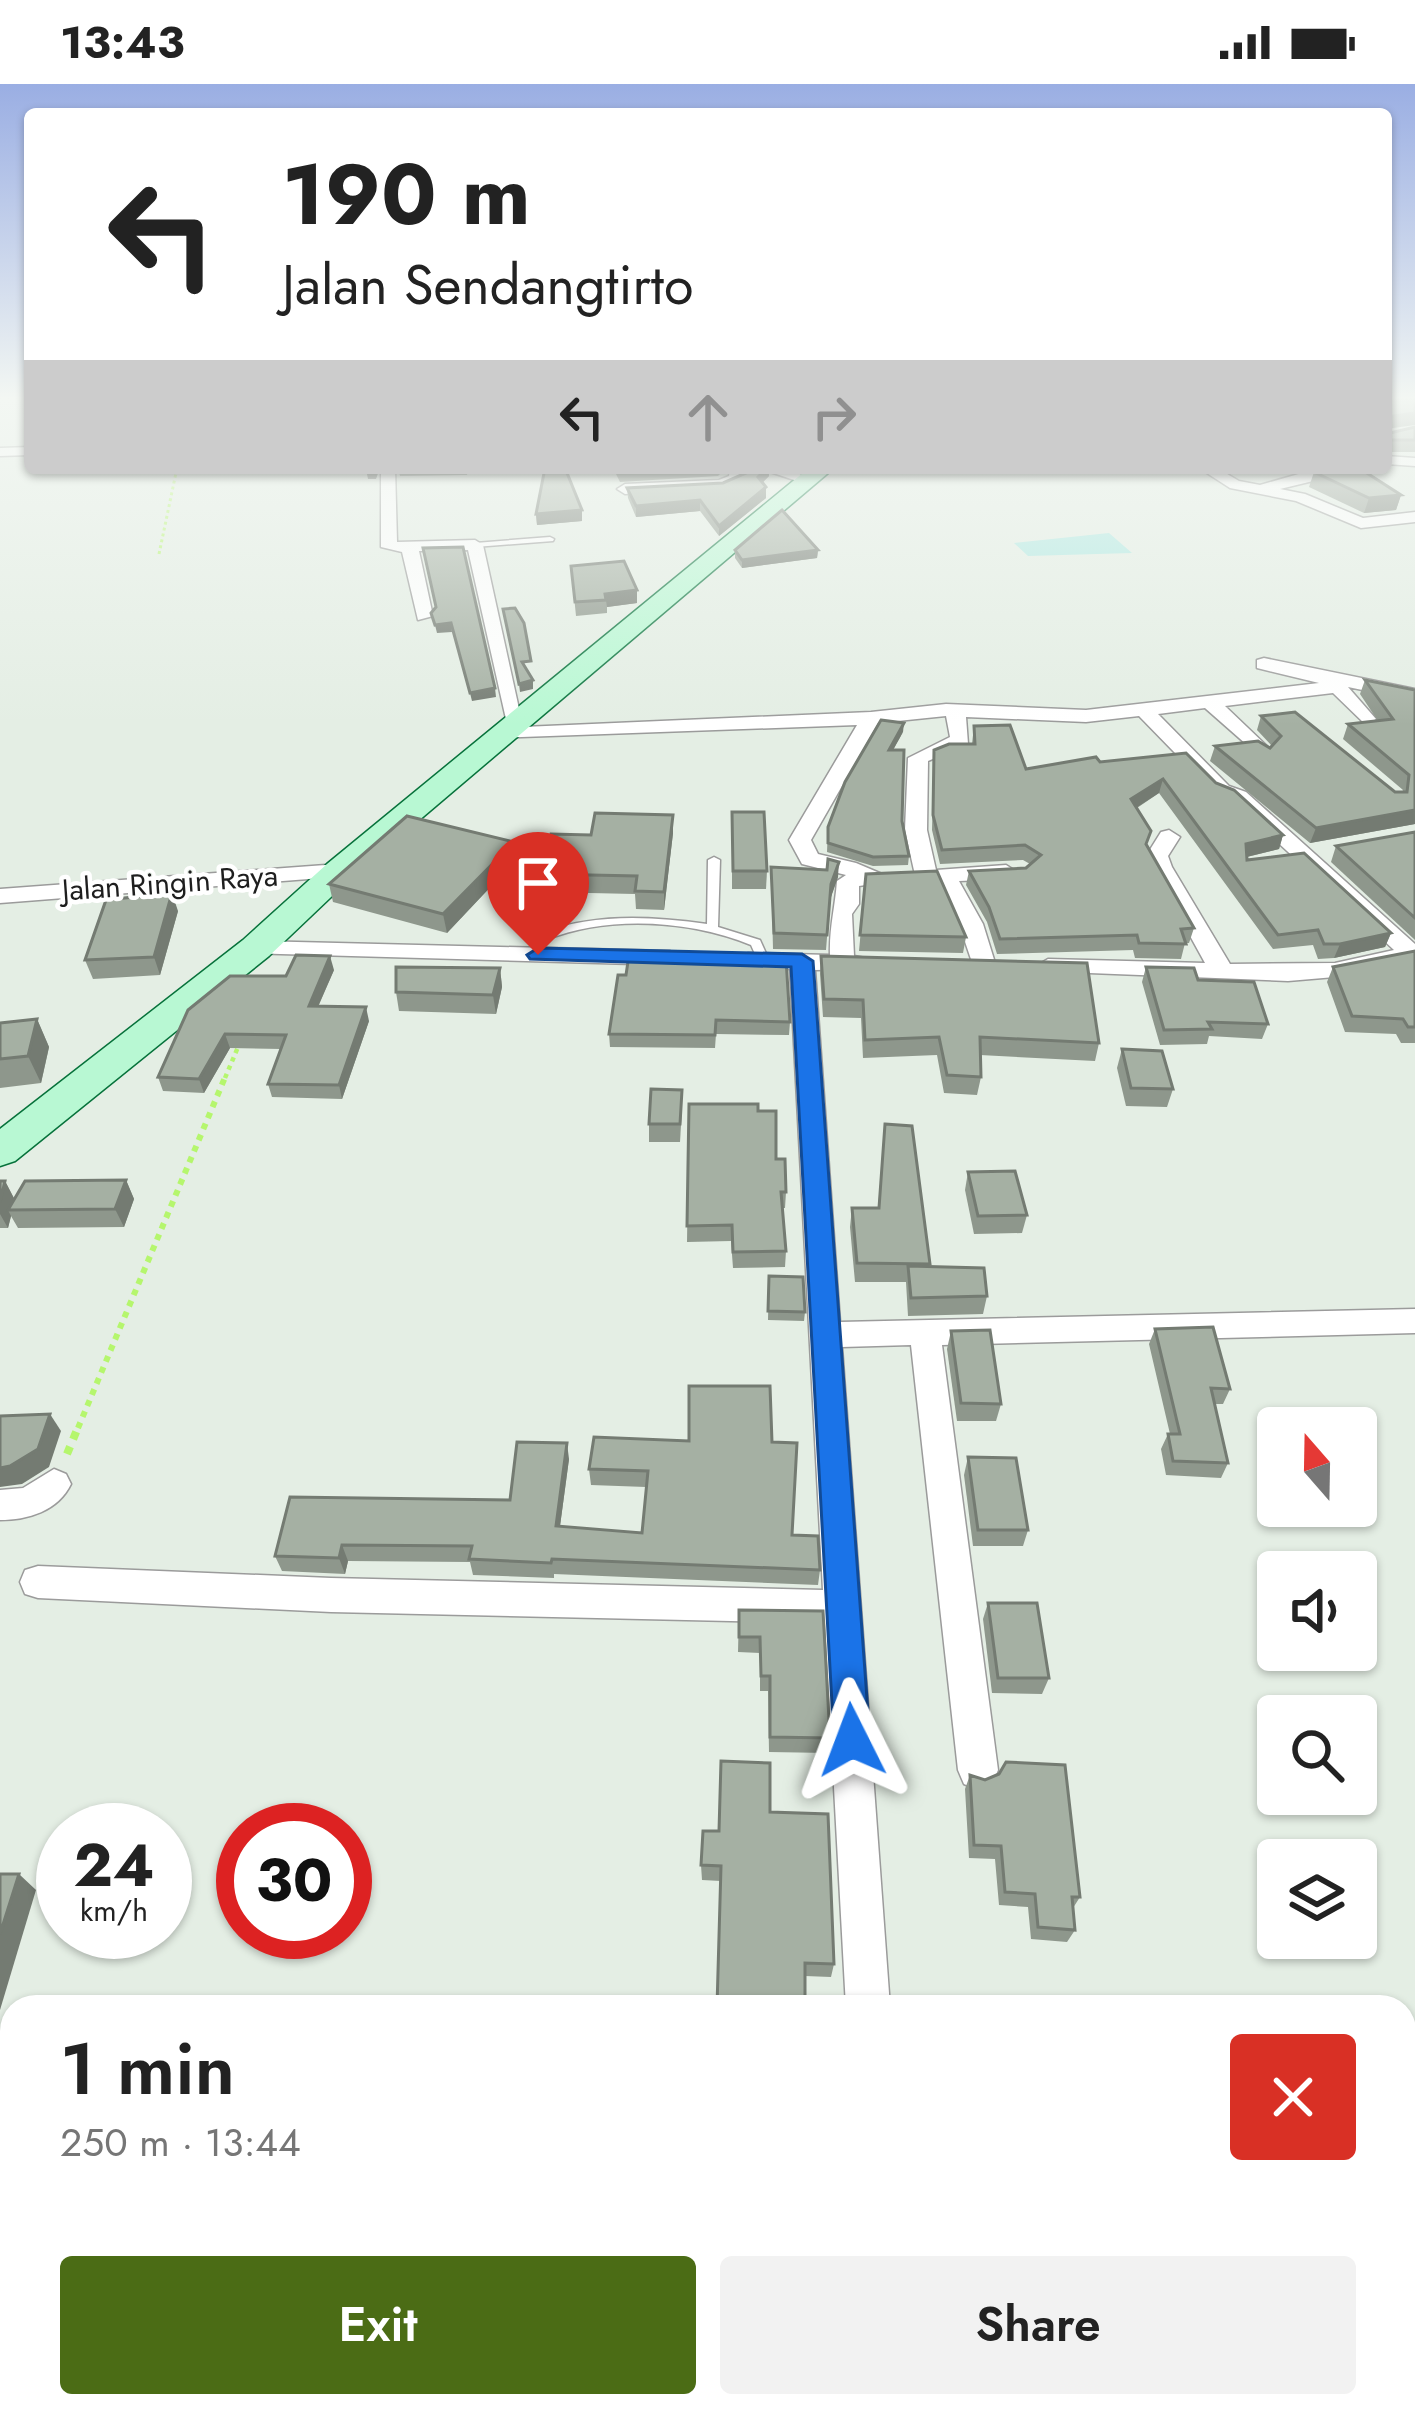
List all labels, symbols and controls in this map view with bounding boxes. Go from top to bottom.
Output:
text: 13:43 [60,10,185,75]
text: 190 m [282,134,531,256]
icon: left [84,156,240,312]
text: Jalan Sendangtirto [282,246,693,324]
icon: left [549,384,615,450]
icon: ahead [675,384,741,450]
icon: right [801,384,867,450]
pin [487,832,589,955]
icon: arrive [505,850,571,916]
street label: Jalan Ringin Raya [57,854,279,912]
north arrow [1257,1407,1377,1527]
map controls [1257,1407,1377,1959]
button: sound [1257,1551,1377,1671]
position arrow [789,1677,915,1803]
button: search [1257,1695,1377,1815]
speed limit sign: 30 [216,1803,372,1959]
text: 24 [73,1822,155,1909]
button: layers [1257,1839,1377,1959]
text: km/h [80,1889,148,1932]
text: 1 min [60,2017,235,2121]
button: close [1230,2034,1356,2160]
text: 250 m · 13:44 [60,2114,301,2171]
button: Exit [60,2256,696,2394]
button: Share [720,2256,1356,2394]

